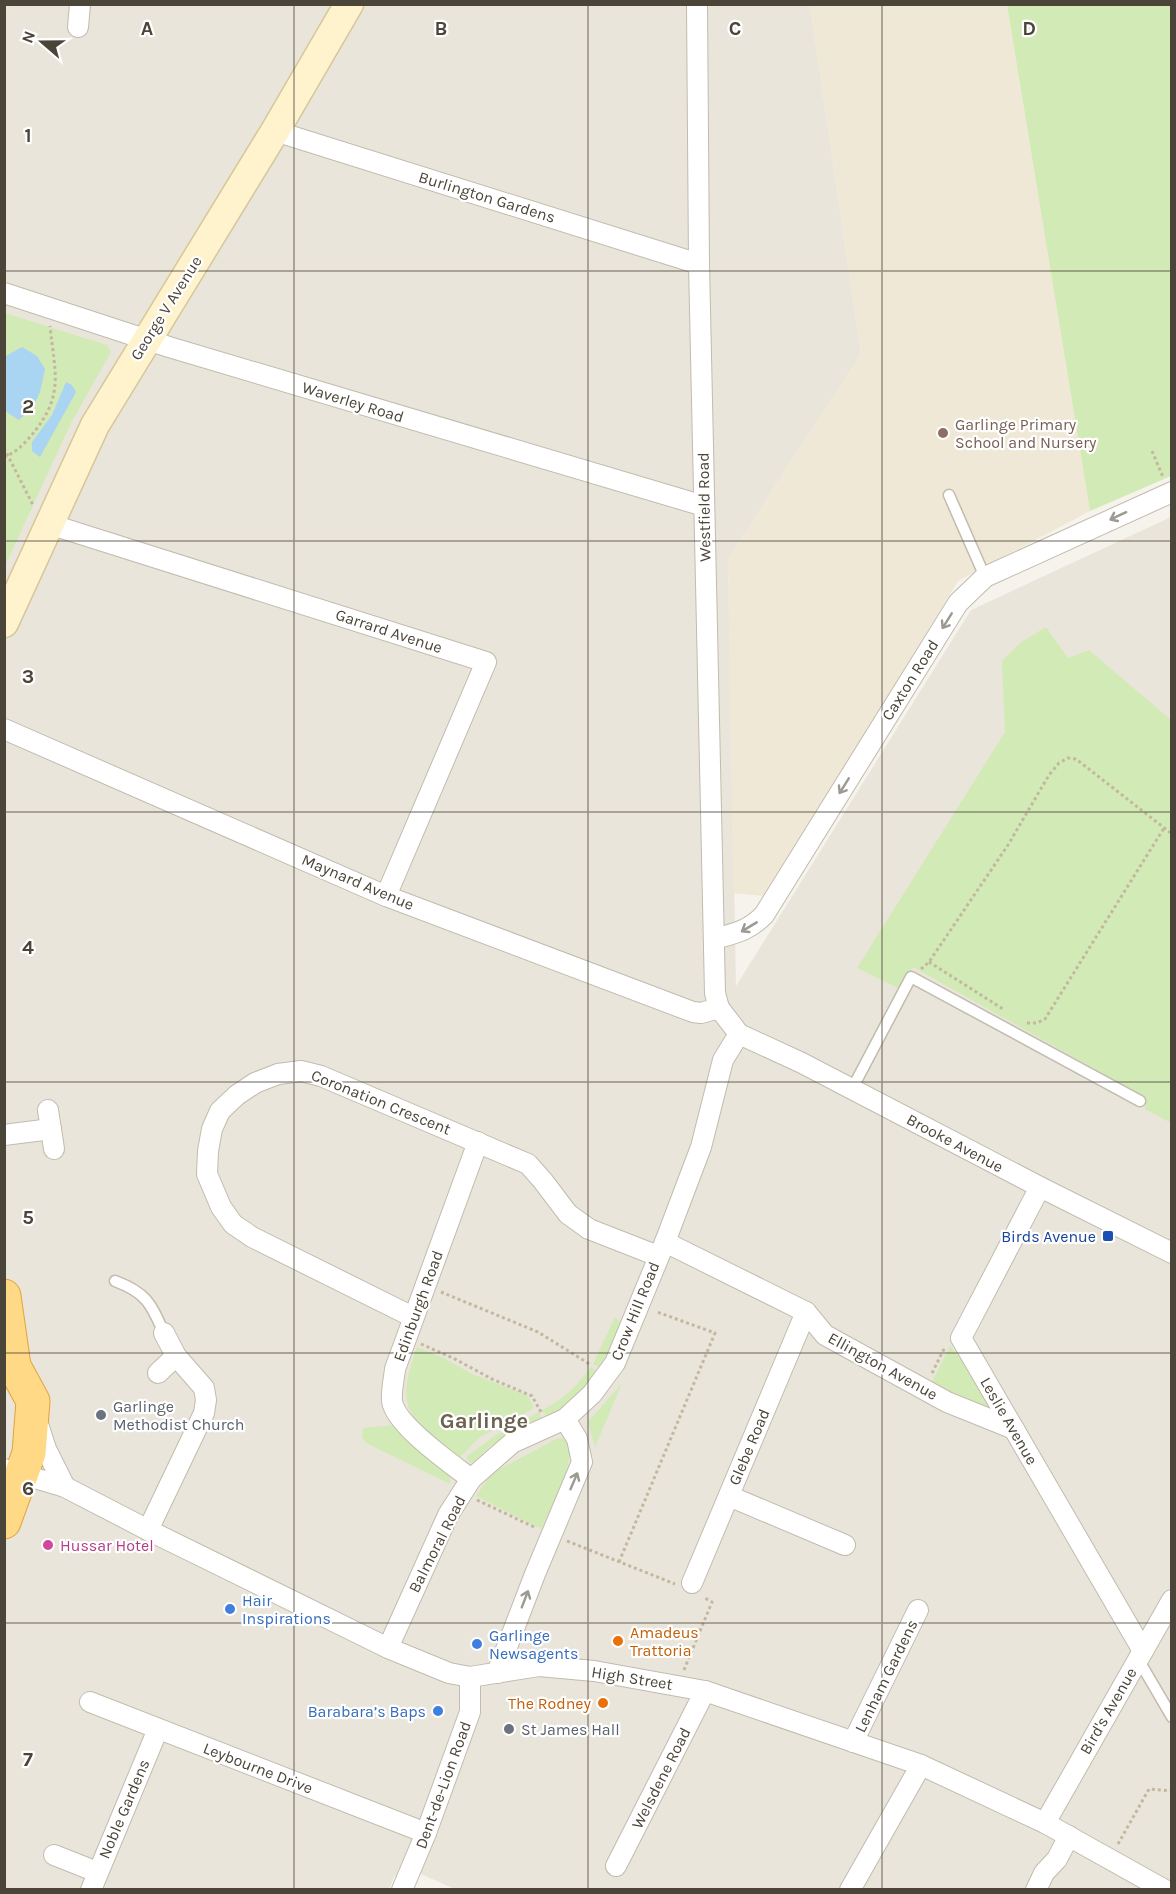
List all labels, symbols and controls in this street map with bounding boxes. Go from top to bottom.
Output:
north arrow [12,12,72,72]
text: A [141,17,154,40]
text: B [435,17,447,40]
text: C [729,17,741,40]
text: D [1022,17,1036,40]
text: N [17,28,39,46]
text: 1 [24,124,32,147]
street label: Burlington Gardens [416,167,558,227]
street label: George V Avenue [126,252,206,364]
street label: Waverley Road [300,378,406,426]
text: 2 [22,395,34,418]
place label: Garlinge Primary School and Nursery [955,415,1097,452]
marker: Garlinge Primary School and Nursery [936,426,950,440]
street label: Westfield Road [694,452,714,562]
one-way arrow [1110,511,1128,523]
street label: Garrard Avenue [333,605,445,657]
one-way arrow [940,612,952,629]
street label: Caxton Road [878,636,942,724]
text: 3 [22,665,34,688]
one-way arrow [837,777,849,794]
street label: Maynard Avenue [299,850,417,914]
one-way arrow [741,921,758,933]
text: 4 [22,936,34,959]
street label: Coronation Crescent [308,1065,454,1139]
street label: Brooke Avenue [903,1110,1007,1176]
text: 5 [22,1206,34,1229]
place label: Birds Avenue [1001,1227,1096,1246]
marker: Birds Avenue [1101,1229,1115,1243]
street label: Edinburgh Road [389,1248,447,1364]
street label: Crow Hill Road [607,1259,663,1363]
street label: Ellington Avenue [825,1328,941,1404]
street label: Leslie Avenue [976,1374,1042,1468]
place label: Garlinge Methodist Church [113,1397,245,1434]
street label: Glebe Road [724,1406,774,1488]
marker: Garlinge Methodist Church [94,1408,108,1422]
district label: Garlinge [440,1408,528,1434]
one-way arrow [569,1472,580,1491]
text: 6 [22,1477,34,1500]
street label: Balmoral Road [404,1492,470,1596]
place label: Hussar Hotel [60,1536,154,1555]
marker: Hussar Hotel [41,1538,55,1552]
one-way arrow [520,1590,531,1609]
place label: Hair Inspirations [242,1591,331,1628]
marker: Hair Inspirations [223,1602,237,1616]
street label: Lenham Gardens [850,1616,922,1736]
place label: Amadeus Trattoria [630,1623,699,1660]
place label: Garlinge Newsagents [489,1626,578,1663]
marker: Amadeus Trattoria [611,1634,625,1648]
marker: Garlinge Newsagents [470,1637,484,1651]
street label: High Street [590,1662,674,1694]
street label: Bird's Avenue [1076,1664,1140,1758]
place label: The Rodney [508,1694,592,1713]
marker: The Rodney [596,1696,610,1710]
place label: Barabara’s Baps [308,1702,426,1721]
marker: Barabara’s Baps [431,1704,445,1718]
street label: Dent-de-Lion Road [411,1719,475,1851]
place label: St James Hall [521,1720,620,1739]
marker: St James Hall [502,1722,516,1736]
street label: Welsdene Road [627,1724,695,1832]
street label: Leybourne Drive [200,1738,316,1798]
text: 7 [23,1748,33,1771]
street label: Noble Gardens [94,1756,154,1862]

